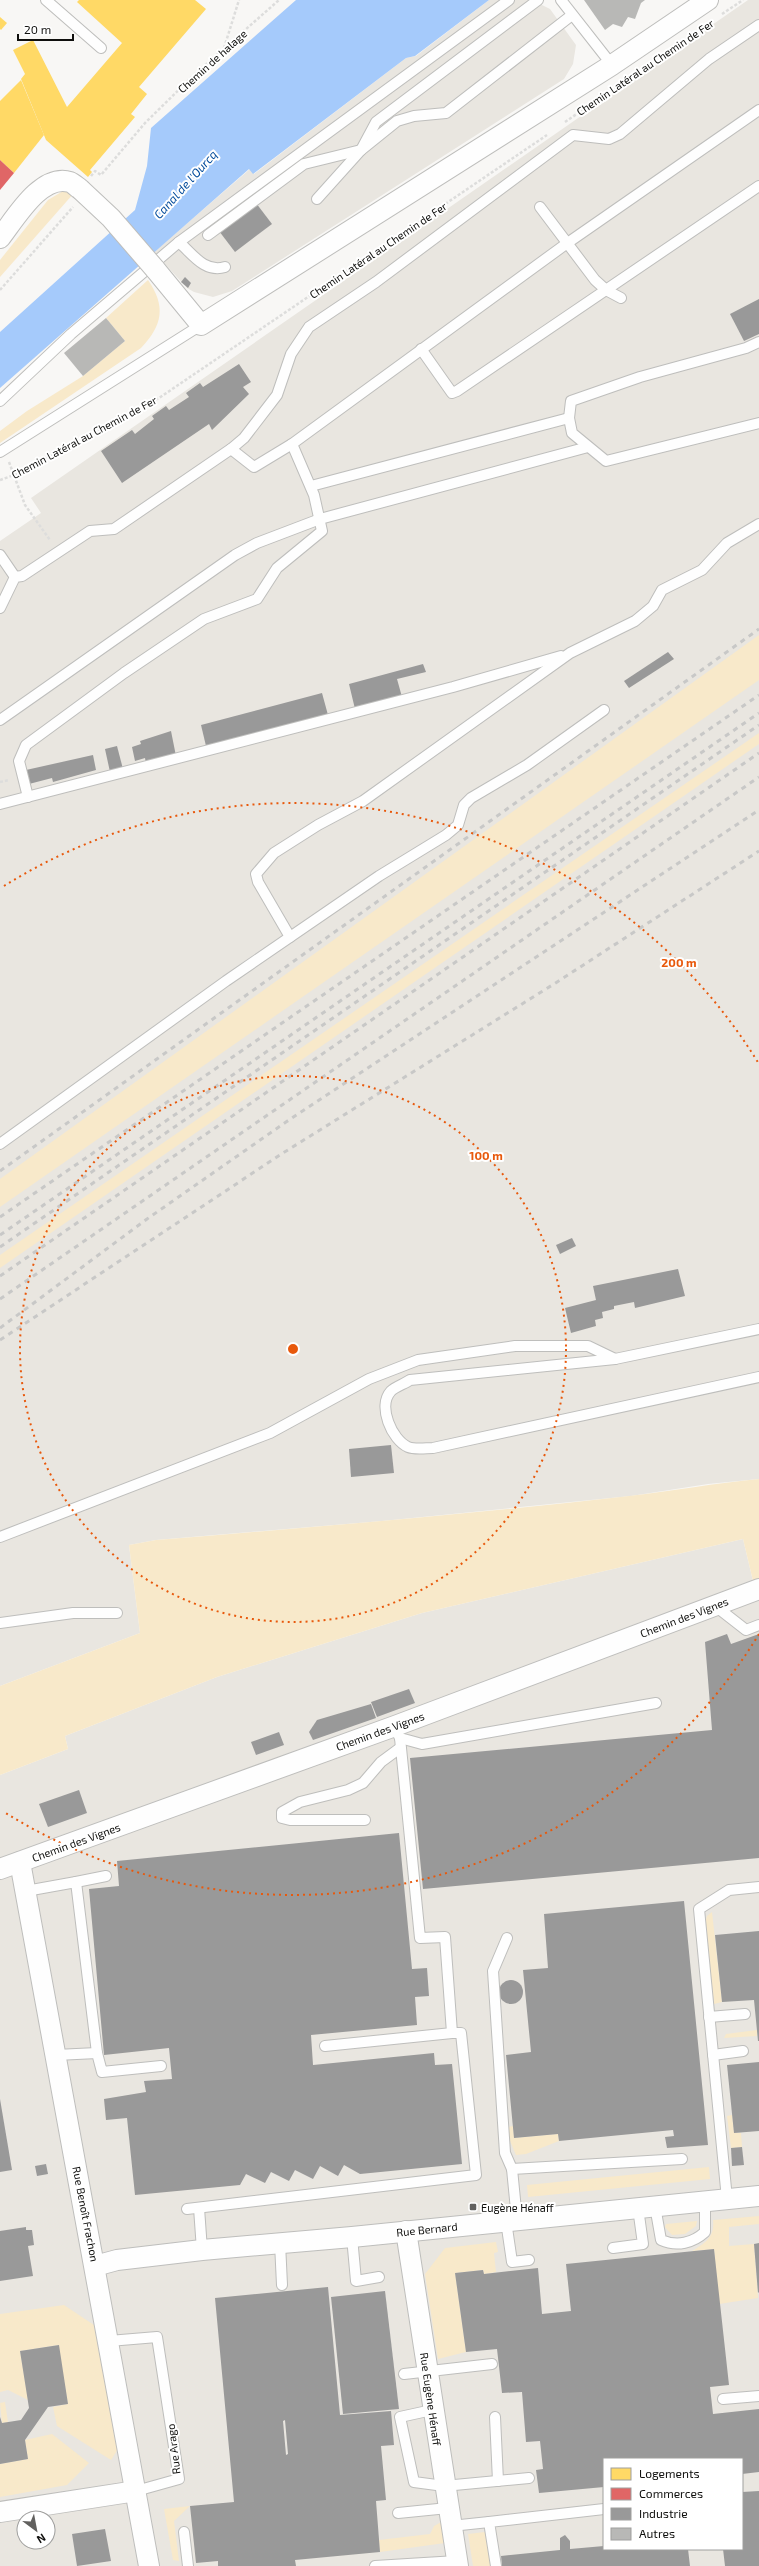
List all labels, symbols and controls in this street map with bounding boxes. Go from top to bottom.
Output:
scale bar [18,16,73,42]
street label: Chemin Latéral au Chemin de Fer [574,16,717,118]
text: 20 m [24,22,51,36]
street label: Chemin de halage [175,27,249,95]
water label: Canal de l'Ourcq [151,147,219,221]
street label: Chemin Latéral au Chemin de Fer [307,199,450,301]
street label: Chemin Latéral au Chemin de Fer [9,393,159,481]
text: 200 m [661,955,697,969]
text: 100 m [469,1148,503,1162]
centre of rings [286,1342,300,1356]
street label: Chemin des Vignes [638,1594,730,1640]
street label: Chemin des Vignes [334,1709,426,1753]
street label: Chemin des Vignes [30,1820,122,1864]
street label: Rue Benoît Frachon [70,2165,102,2263]
place label: Eugène Hénaff [481,2201,554,2214]
marker: Eugène Hénaff [468,2202,478,2212]
street label: Rue Bernard [396,2219,458,2239]
street label: Rue Eugène Hénaff [418,2351,444,2447]
street label: Rue Arago [163,2423,183,2475]
legend [603,2458,743,2550]
text: Logements [639,2466,700,2480]
text: Commerces [639,2486,703,2500]
text: Industrie [639,2506,688,2520]
north arrow [16,2510,56,2550]
text: Autres [639,2526,675,2540]
text: N [35,2531,48,2547]

